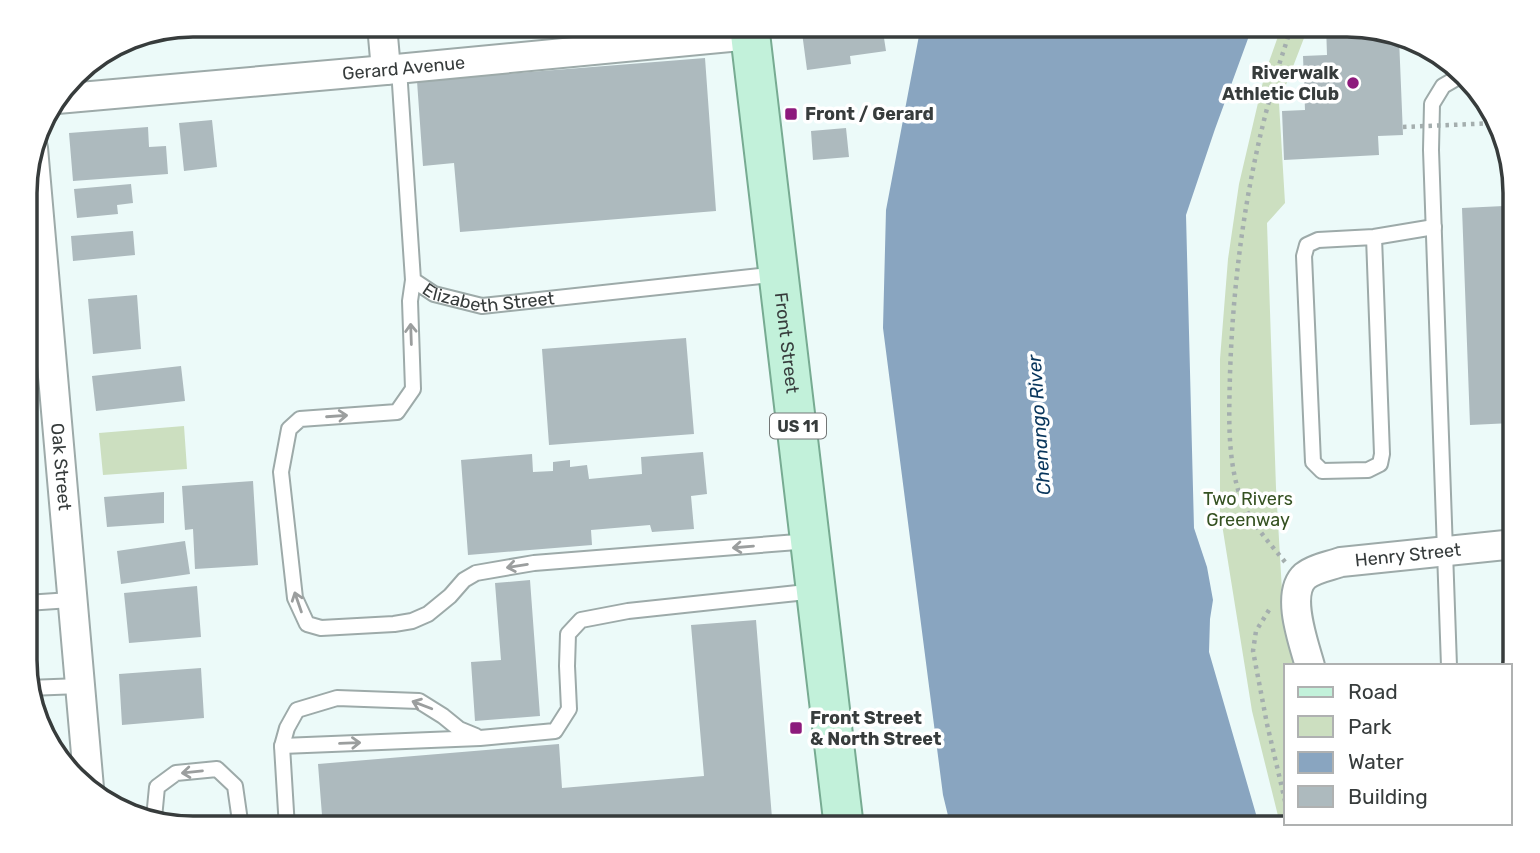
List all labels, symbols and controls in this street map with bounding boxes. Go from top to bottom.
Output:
street label: Gerard Avenue [341,51,466,85]
place label: Riverwalk Athletic Club [1222,62,1339,105]
marker: Riverwalk Athletic Club [1345,75,1361,91]
place label: Front / Gerard [805,103,934,125]
marker: Front / Gerard [783,106,799,122]
street label: Elizabeth Street [418,278,556,317]
street label: Front Street [770,291,803,395]
one-way arrow [404,323,417,346]
water label: Chenango River [1023,353,1055,496]
one-way arrow [325,409,348,422]
road number: US 11 [770,414,826,438]
street label: Oak Street [46,422,76,511]
park label: Two Rivers Greenway [1203,488,1293,531]
street label: Henry Street [1354,539,1462,572]
one-way arrow [732,541,755,554]
one-way arrow [506,560,528,573]
one-way arrow [291,591,303,613]
legend [1284,664,1512,825]
text: Road [1348,679,1398,704]
one-way arrow [411,698,433,710]
place label: Front Street & North Street [810,707,941,750]
text: Park [1348,714,1392,739]
marker: Front Street & North Street [788,720,804,736]
one-way arrow [339,737,362,750]
text: Water [1348,749,1404,774]
one-way arrow [181,766,204,779]
text: Building [1348,784,1428,809]

